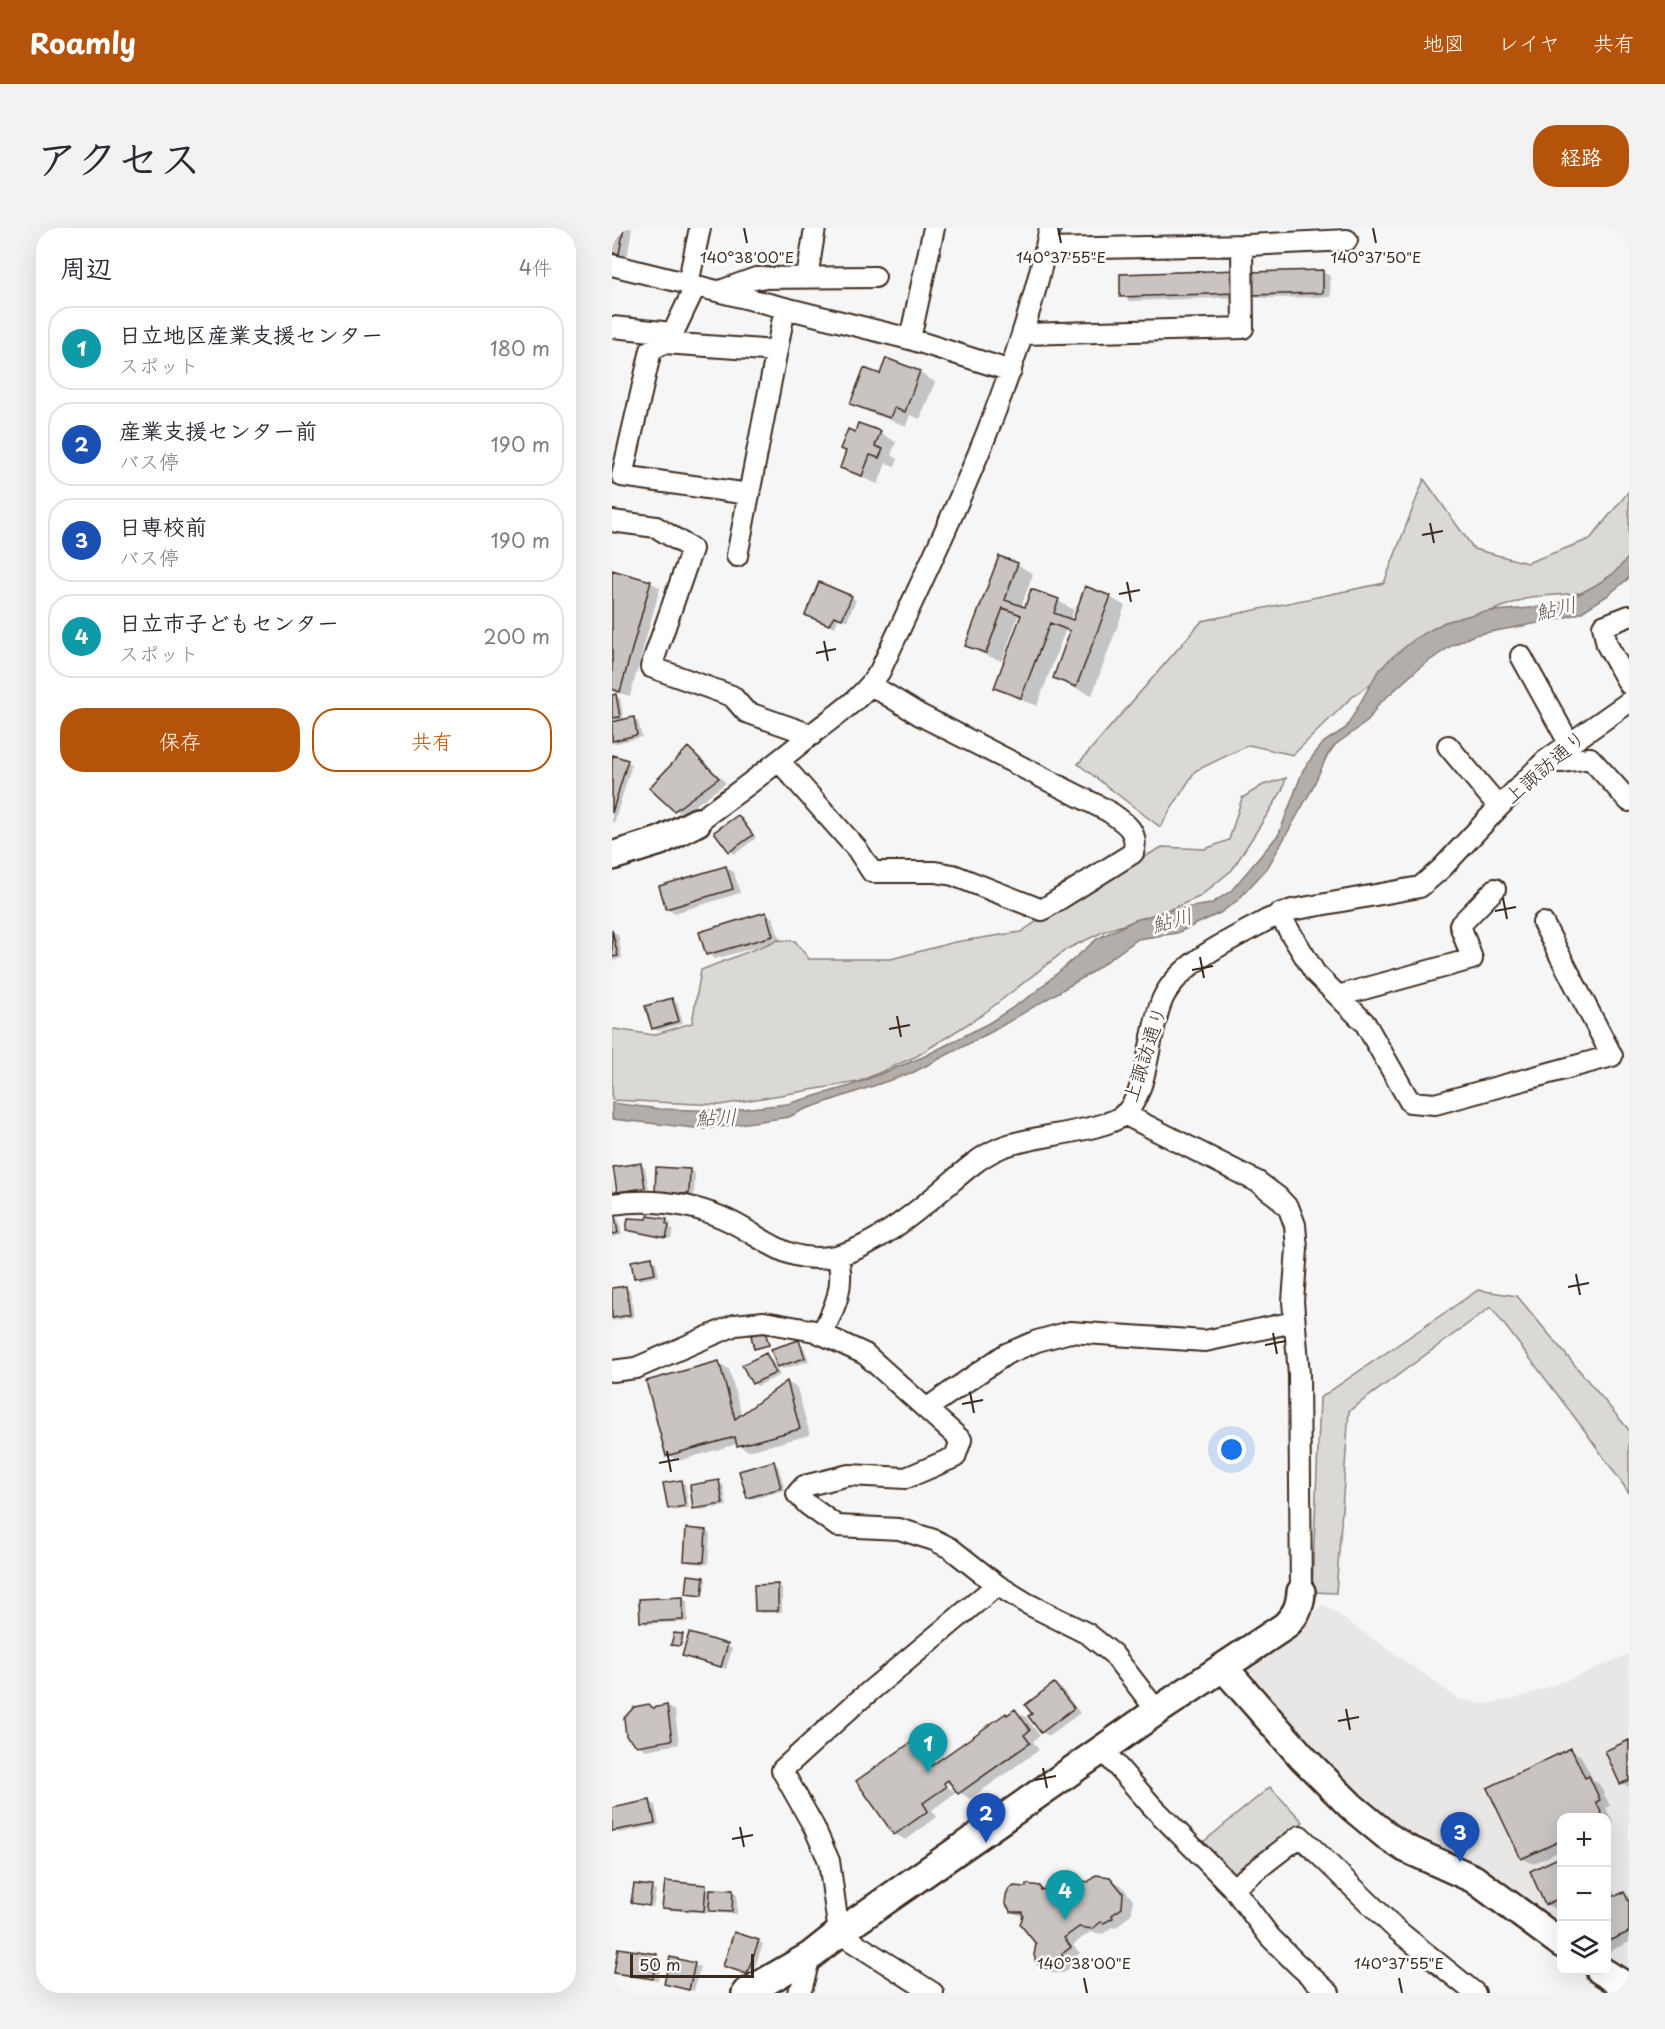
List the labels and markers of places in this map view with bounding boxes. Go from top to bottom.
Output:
pin: 1 [908,1724,948,1773]
pin: 2 [966,1794,1006,1843]
pin: 3 [1440,1812,1480,1862]
pin: 4 [1046,1870,1084,1920]

